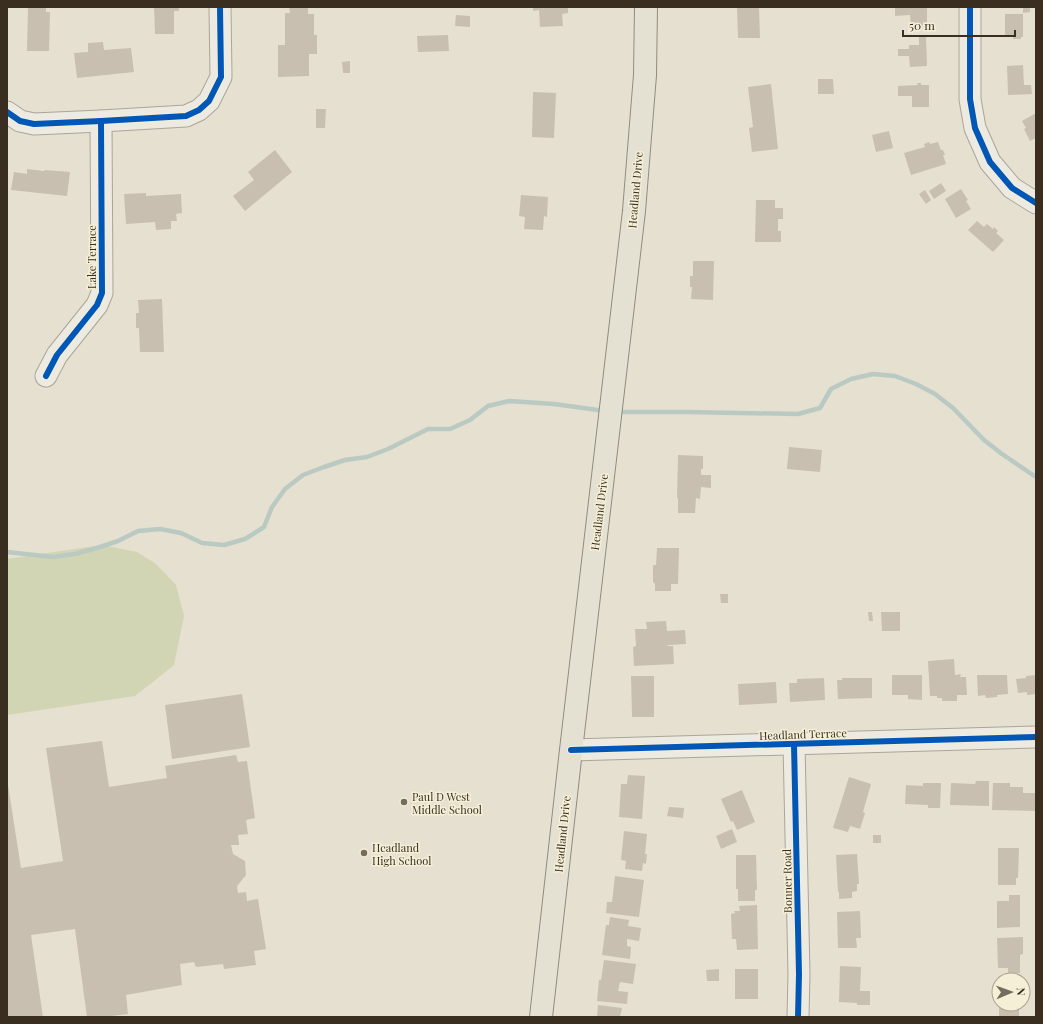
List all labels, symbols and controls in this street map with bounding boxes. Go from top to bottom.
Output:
scale bar [903,12,1015,38]
text: 50 m [909,17,935,33]
street label: Headland Drive [624,151,646,229]
street label: Lake Terrace [84,225,99,289]
street label: Headland Drive [587,473,611,551]
street label: Headland Terrace [759,725,848,743]
place label: Paul D West Middle School [412,789,482,817]
street label: Headland Drive [551,795,574,873]
marker: Paul D West Middle School [399,797,409,807]
place label: Headland High School [372,840,431,868]
marker: Headland High School [359,848,369,858]
street label: Bonner Road [779,848,795,913]
north arrow [991,972,1031,1012]
text: N [1014,987,1029,996]

